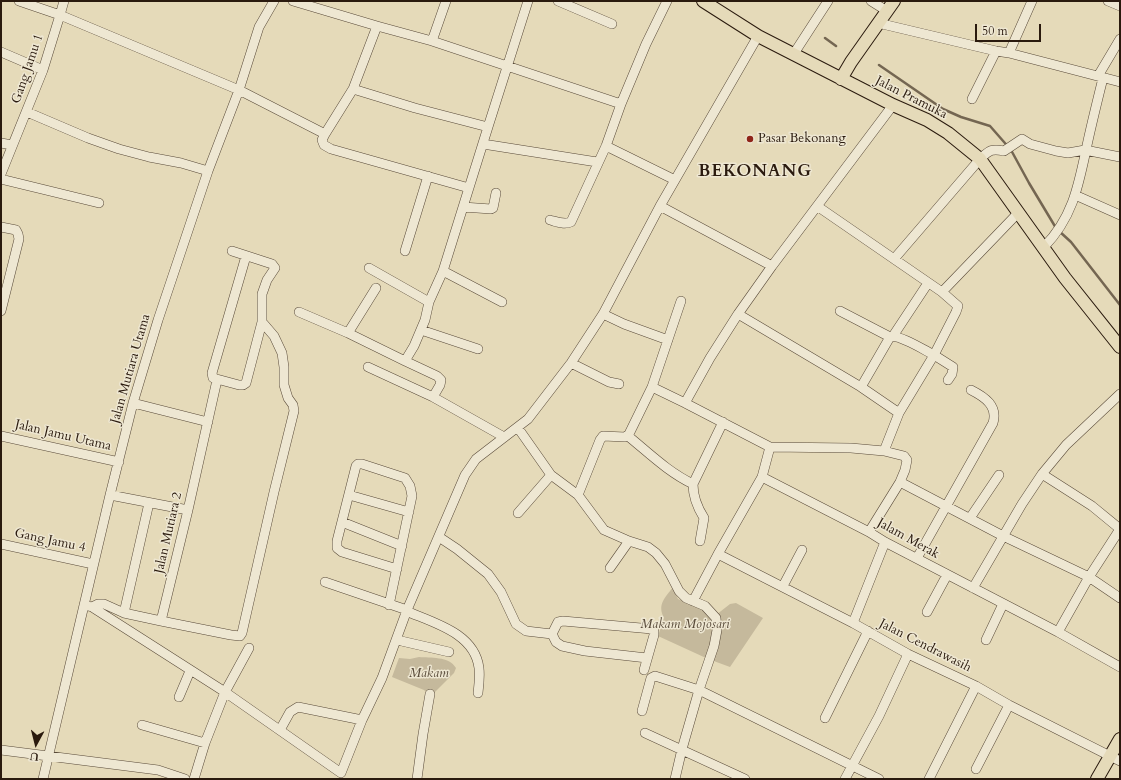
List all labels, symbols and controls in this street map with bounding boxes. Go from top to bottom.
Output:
scale bar [977,16,1043,42]
text: 50 m [982,23,1008,39]
street label: Gang Jamu 1 [9,32,47,106]
street label: Jalan Pramuka [872,73,950,123]
place label: Pasar Bekonang [758,131,846,147]
marker: Pasar Bekonang [745,134,755,144]
district label: BEKONANG [698,162,812,182]
street label: Jalan Mutiara Utama [108,312,154,426]
street label: Jalan Jamu Utama [13,417,113,455]
street label: Jalan Mutiara 2 [152,491,186,575]
street label: Jalam Merak [874,515,942,563]
street label: Gang Jamu 4 [13,526,87,556]
street label: Jalan Cendrawasih [876,616,974,676]
park label: Makam Mojosari [640,617,730,633]
park label: Makam [409,666,449,682]
north arrow [16,724,56,764]
text: U [29,748,40,764]

